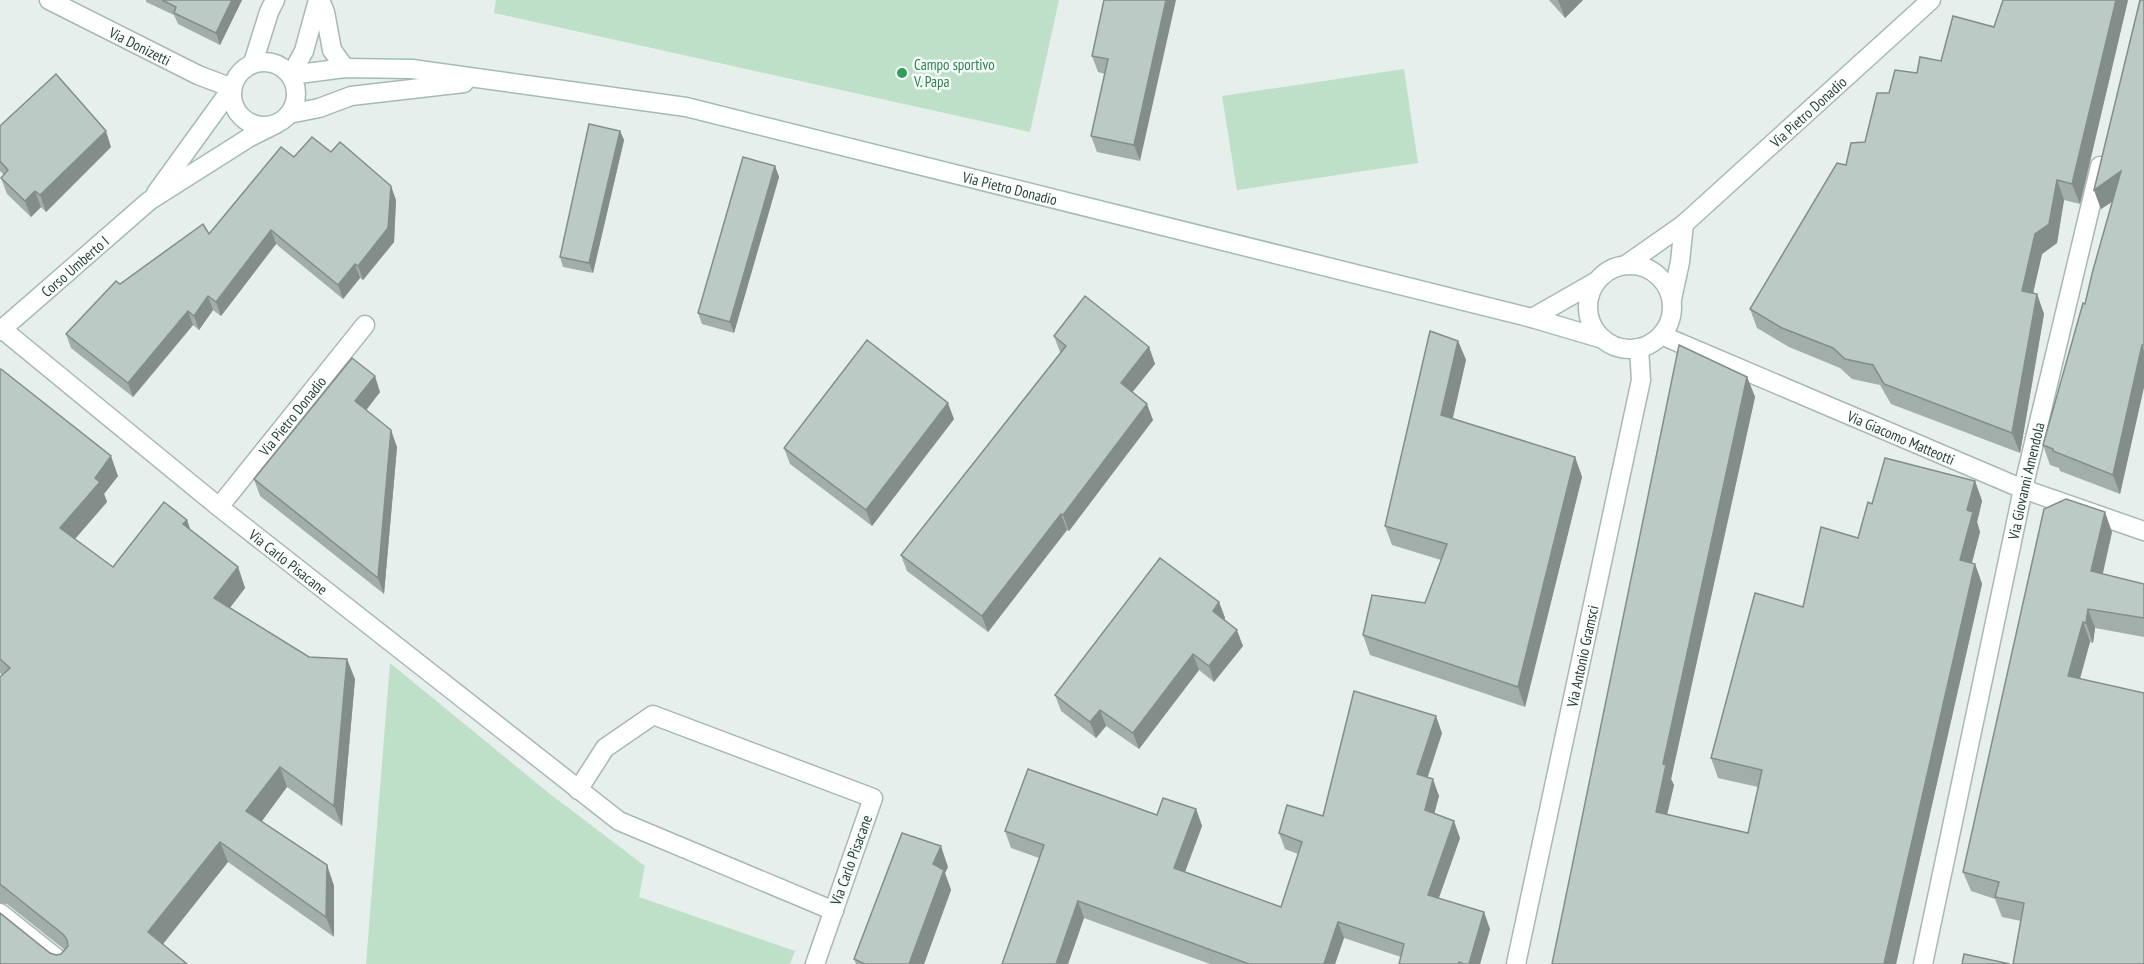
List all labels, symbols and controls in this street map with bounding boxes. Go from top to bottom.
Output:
street label: Via Donizetti [105,22,174,69]
place label: Campo sportivo V. Papa [913,55,995,91]
marker: Campo sportivo V. Papa [895,66,909,80]
street label: Via Pietro Donadio [1765,72,1850,152]
street label: Via Pietro Donadio [960,167,1059,209]
street label: Corso Umberto I [37,231,112,301]
street label: Via Pietro Donadio [254,372,330,460]
street label: Via Giacomo Matteotti [1844,406,1958,468]
street label: Via Giovanni Amendola [2003,420,2048,542]
street label: Via Carlo Pisacane [245,524,332,598]
street label: Via Antonio Gramsci [1562,603,1602,710]
street label: Via Carlo Pisacane [826,812,876,909]

